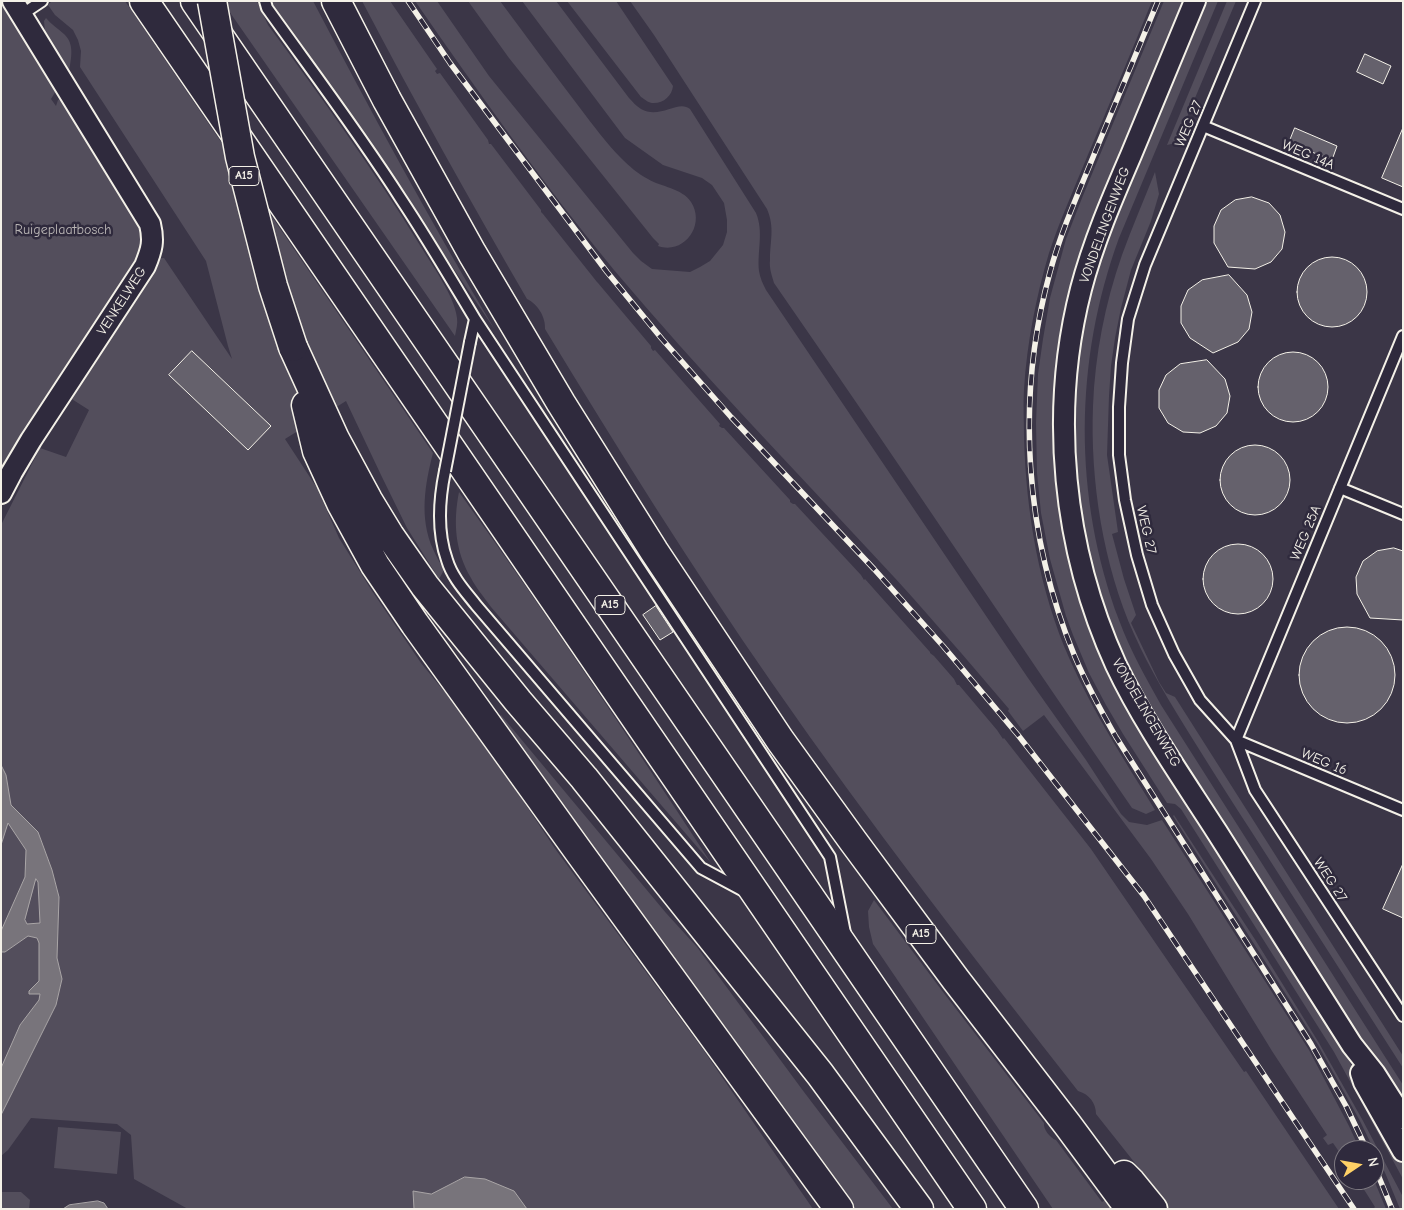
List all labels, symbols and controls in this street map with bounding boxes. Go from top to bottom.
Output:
street label: WEG 27 [1172,98,1206,150]
street label: WEG 14A [1279,136,1337,174]
street label: VONDELINGENWEG [1076,165,1134,285]
road number: A15 [229,167,259,186]
park label: Ruigeplaatbosch [15,222,111,238]
street label: VENKELWEG [94,264,150,338]
street label: WEG 25A [1287,503,1325,563]
street label: WEG 27 [1132,504,1160,556]
road number: A15 [595,596,625,614]
street label: VONDELINGENWEG [1108,656,1184,770]
street label: WEG 16 [1299,745,1349,779]
street label: WEG 27 [1310,855,1350,905]
road number: A15 [906,924,936,944]
north arrow [1334,1140,1384,1190]
text: N [1364,1156,1382,1168]

